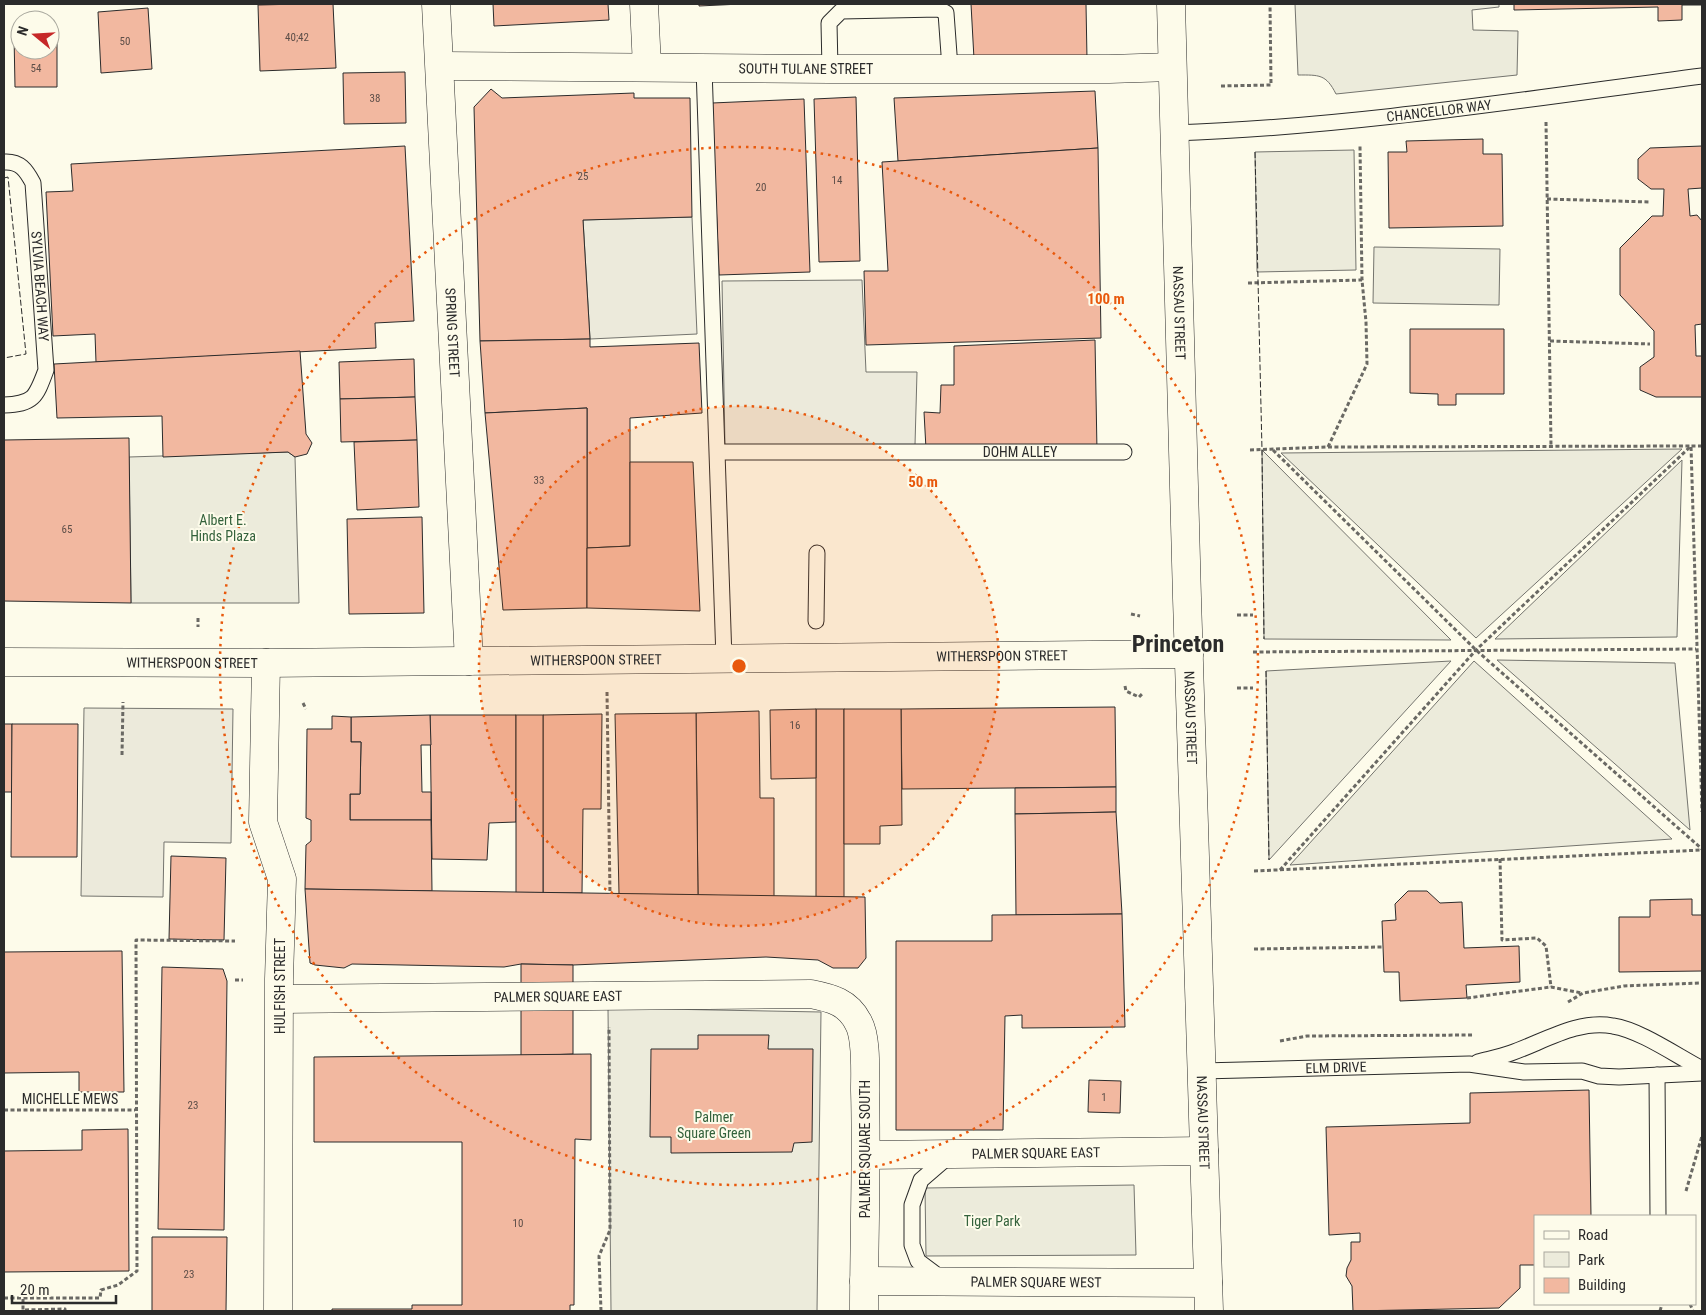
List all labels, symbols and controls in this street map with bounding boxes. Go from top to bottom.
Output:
north arrow [10,10,60,60]
text: N [14,24,32,38]
house number: 40;42 [285,31,309,44]
house number: 50 [120,35,130,48]
street label: SOUTH TULANE STREET [739,60,873,77]
house number: 54 [31,62,42,75]
house number: 38 [370,92,380,105]
street label: CHANCELLOR WAY [1386,96,1493,125]
house number: 25 [578,170,588,183]
house number: 14 [832,174,843,187]
house number: 20 [756,181,766,194]
street label: SYLVIA BEACH WAY [28,231,52,343]
street label: NASSAU STREET [1170,266,1189,360]
street label: SPRING STREET [442,287,463,378]
text: 100 m [1087,290,1125,308]
street label: DOHM ALLEY [983,444,1058,460]
text: 50 m [908,473,938,491]
house number: 33 [534,474,544,487]
park label: Albert E. Hinds Plaza [190,512,256,544]
house number: 65 [62,523,72,536]
district label: Princeton [1132,630,1224,658]
street label: WITHERSPOON STREET [936,647,1068,664]
street label: WITHERSPOON STREET [530,651,662,668]
street label: WITHERSPOON STREET [126,654,258,671]
centre of rings [730,657,748,675]
street label: NASSAU STREET [1181,671,1200,765]
house number: 16 [790,719,800,732]
street label: HULFISH STREET [272,938,288,1034]
street label: PALMER SQUARE EAST [494,988,622,1005]
street label: ELM DRIVE [1305,1059,1367,1076]
street label: NASSAU STREET [1194,1075,1213,1170]
street label: PALMER SQUARE SOUTH [857,1080,873,1218]
street label: MICHELLE MEWS [22,1091,118,1107]
house number: 1 [1101,1091,1107,1104]
house number: 23 [188,1099,198,1112]
park label: Palmer Square Green [677,1109,751,1141]
street label: PALMER SQUARE EAST [972,1144,1100,1162]
park label: Tiger Park [964,1213,1021,1229]
legend [1534,1215,1696,1305]
house number: 10 [513,1217,523,1230]
text: Road [1578,1226,1608,1244]
text: Park [1578,1251,1605,1269]
house number: 23 [184,1268,194,1281]
scale bar [12,1272,116,1304]
street label: PALMER SQUARE WEST [970,1274,1102,1290]
text: Building [1578,1276,1626,1294]
text: 20 m [20,1281,50,1299]

